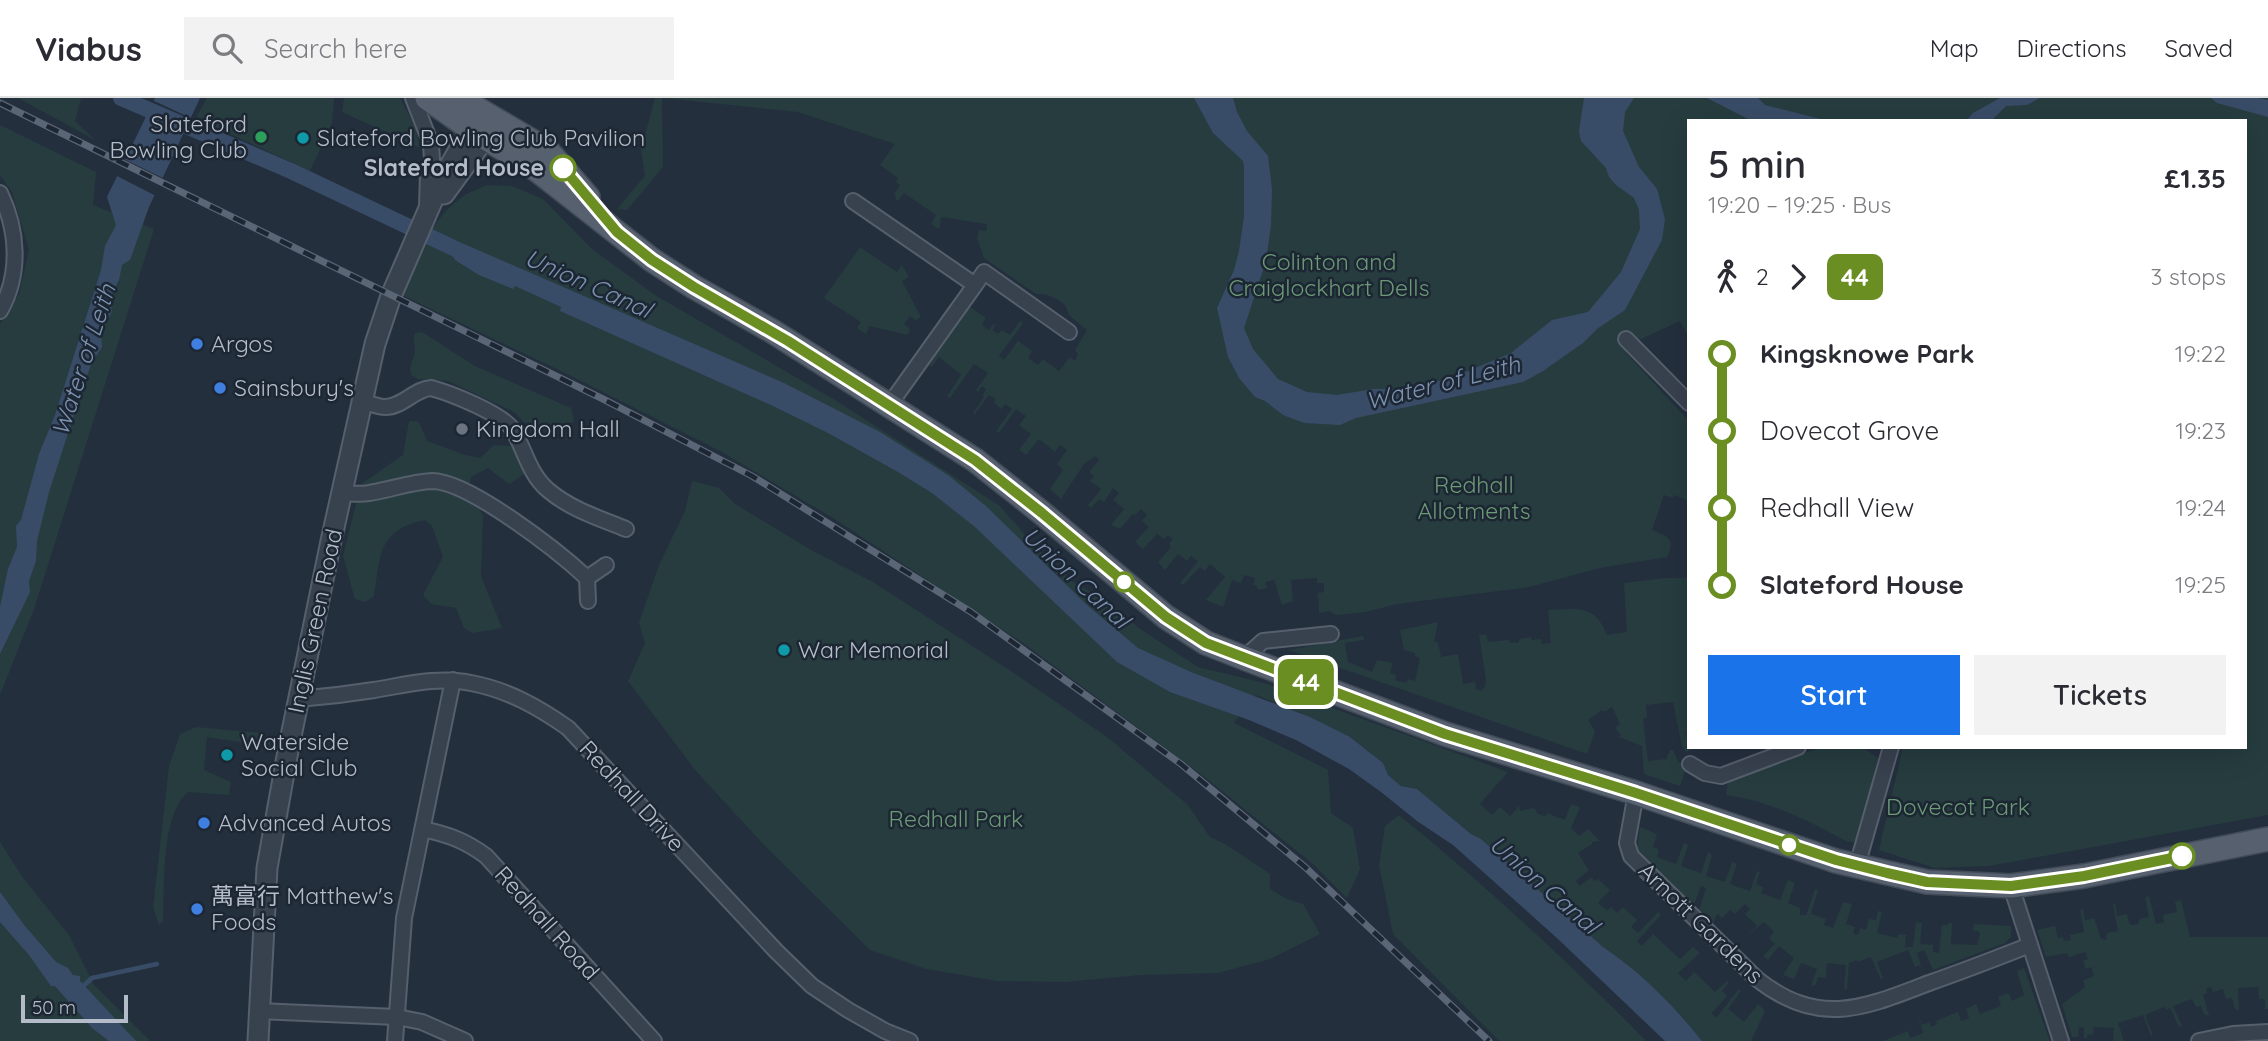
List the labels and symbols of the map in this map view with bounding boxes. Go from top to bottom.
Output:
place label: Slateford Bowling Club [110,109,247,164]
place label: Slateford Bowling Club Pavilion [317,123,645,152]
marker: Slateford Bowling Club [253,129,269,145]
marker: Slateford Bowling Club Pavilion [295,130,311,146]
place label: Slateford House [364,153,544,182]
marker: Slateford House [550,155,576,181]
water label: Union Canal [521,242,659,325]
park label: Colinton and Craiglockhart Dells [1229,247,1429,302]
water label: Water of Leith [44,280,122,439]
place label: Argos [211,329,273,358]
marker: Argos [189,336,205,352]
water label: Water of Leith [1363,348,1523,416]
place label: Sainsbury's [234,373,354,402]
marker: Sainsbury's [212,380,228,396]
place label: Kingdom Hall [476,414,620,443]
marker: Kingdom Hall [454,421,470,437]
park label: Redhall Allotments [1417,470,1531,525]
water label: Union Canal [1017,520,1138,636]
street label: Inglis Green Road [281,526,348,716]
unlabelled marker [1114,572,1134,592]
place label: War Memorial [798,635,949,664]
marker: War Memorial [776,642,792,658]
line badge: 44 [1274,659,1338,705]
place label: Waterside Social Club [241,727,357,782]
street label: Redhall Drive [574,734,691,857]
marker: Waterside Social Club [219,747,235,763]
park label: Dovecot Park [1886,792,2030,821]
park label: Redhall Park [889,804,1023,833]
place label: Advanced Autos [218,808,391,837]
marker: Advanced Autos [196,815,212,831]
water label: Union Canal [1484,829,1607,942]
unlabelled marker [1779,835,1799,855]
unlabelled marker [2169,843,2195,869]
street label: Arnott Gardens [1633,856,1770,989]
street label: Redhall Road [489,860,606,986]
place label: 萬富行 Matthew's Foods [211,881,393,936]
marker: 萬富行 Matthew's Foods [189,901,205,917]
scale bar [21,992,128,1024]

